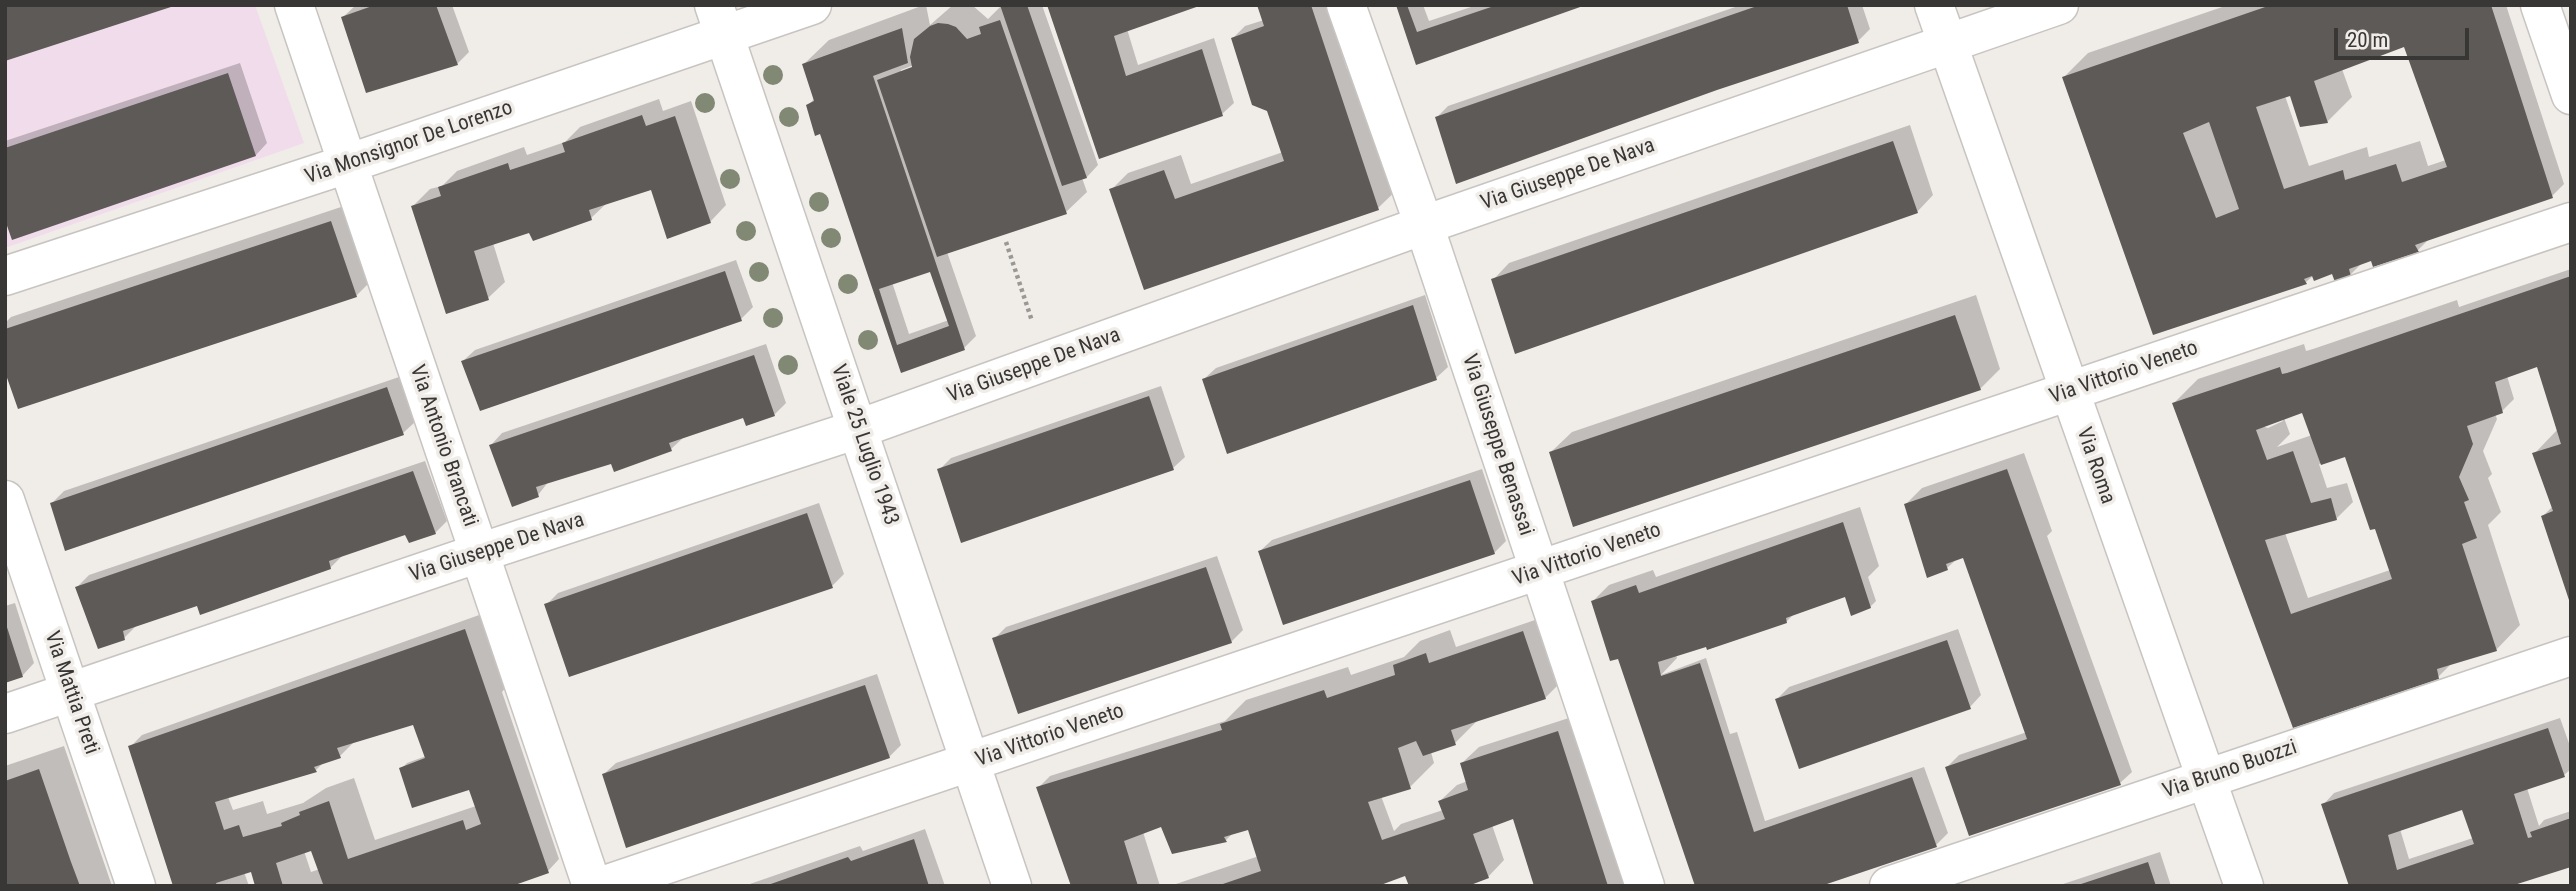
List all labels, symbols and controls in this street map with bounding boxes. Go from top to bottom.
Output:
scale bar [2338,14,2473,58]
text: 20 m [2347,28,2388,52]
street label: Via Monsignor De Lorenzo [302,96,516,190]
street label: Via Giuseppe De Nava [1478,133,1658,217]
street label: Via Giuseppe De Nava [944,323,1124,409]
street label: Via Vittorio Veneto [2047,336,2201,410]
street label: Via Giuseppe Benassai [1456,351,1538,539]
street label: Viale 25 Luglio 1943 [825,361,903,529]
street label: Via Antonio Brancati [404,362,482,530]
street label: Via Roma [2070,425,2120,507]
street label: Via Giuseppe De Nava [407,508,587,588]
street label: Via Vittorio Veneto [1510,518,1664,592]
street label: Via Mattia Preti [38,628,104,758]
street label: Via Vittorio Veneto [973,699,1127,773]
street label: Via Bruno Buozzi [2160,735,2300,805]

